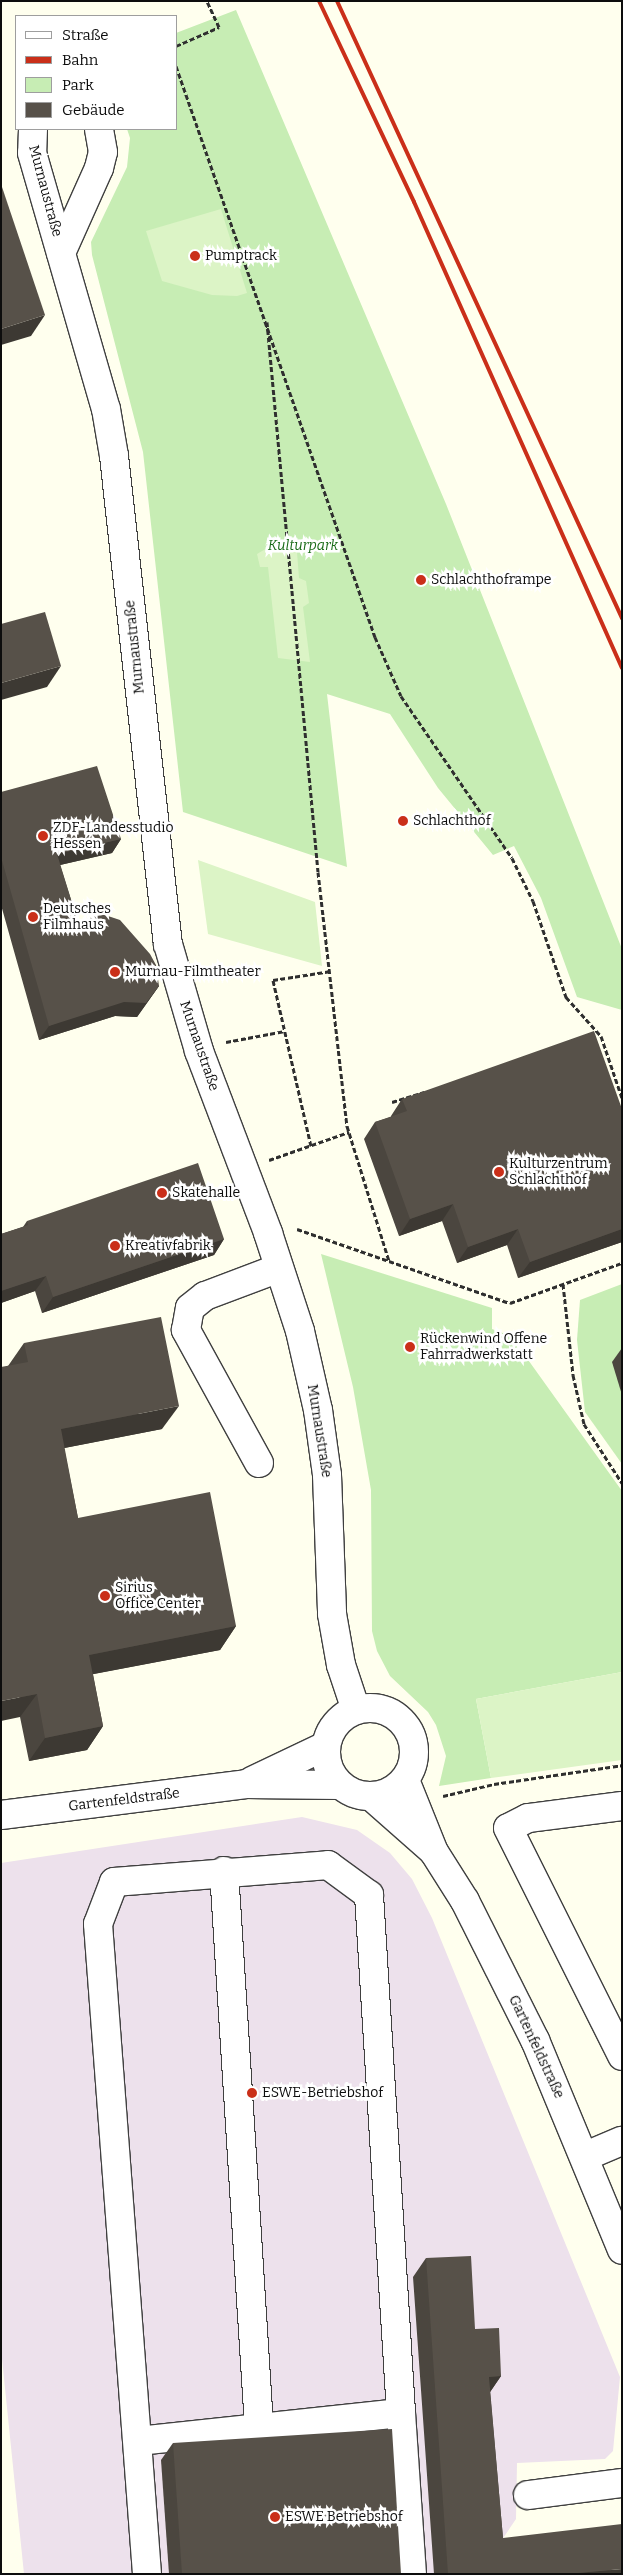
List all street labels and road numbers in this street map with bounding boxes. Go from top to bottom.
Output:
street label: Murnaustraße [25,143,65,239]
street label: Murnaustraße [122,599,148,695]
street label: Murnaustraße [176,999,222,1093]
street label: Murnaustraße [303,1383,335,1479]
street label: Gartenfeldstraße [67,1785,181,1815]
street label: Gartenfeldstraße [505,1993,567,2101]

